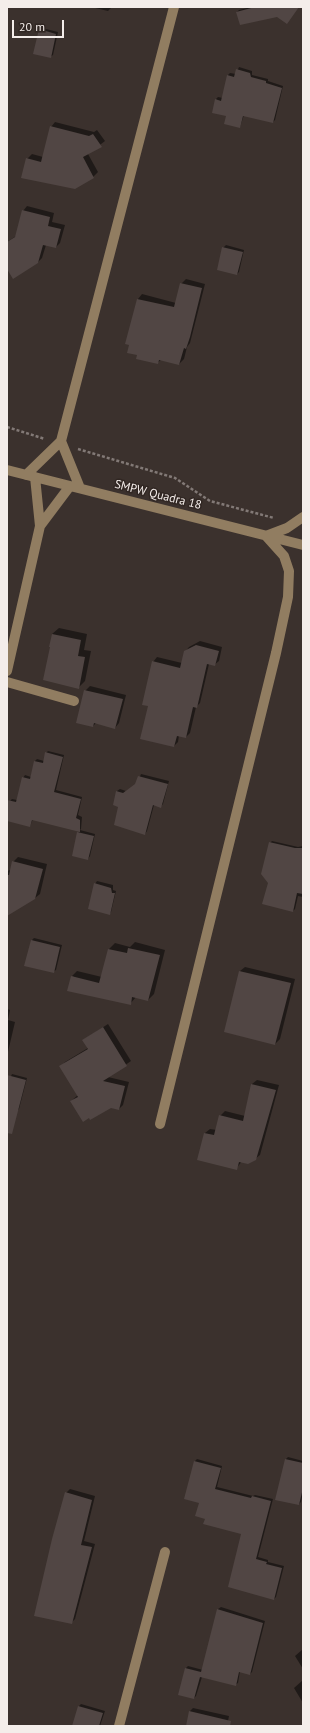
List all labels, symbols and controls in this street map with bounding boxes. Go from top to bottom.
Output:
scale bar [14,12,66,38]
text: 20 m [19,19,45,34]
street label: SMPW Quadra 18 [113,477,203,513]

